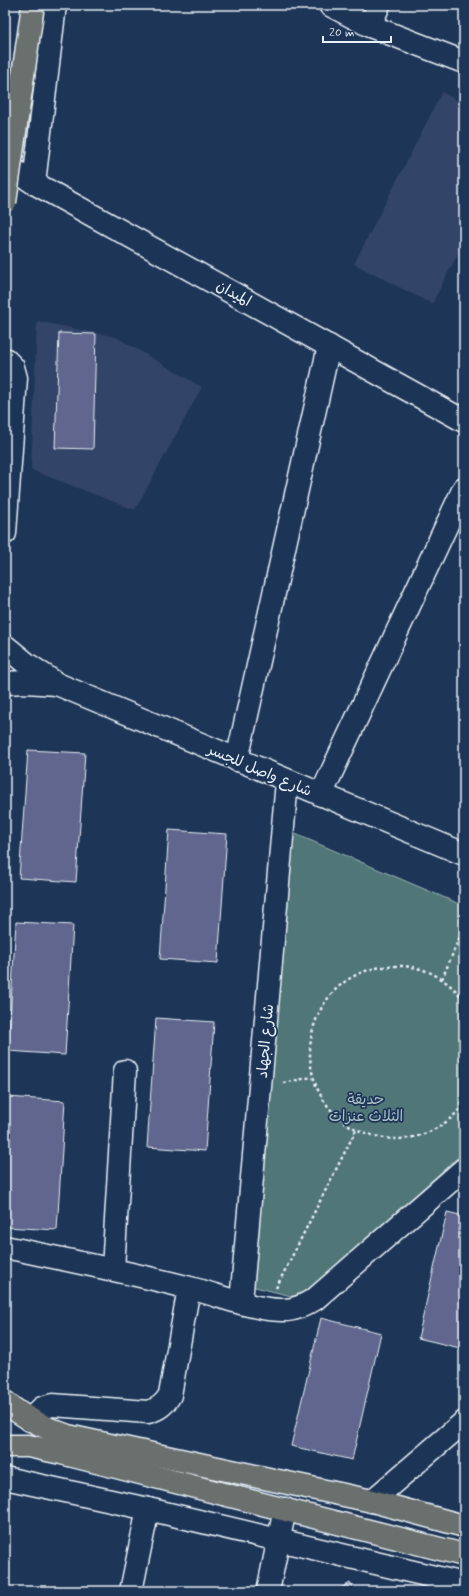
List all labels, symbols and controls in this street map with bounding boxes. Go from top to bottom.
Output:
scale bar [323,18,391,44]
text: 20 m [329,25,355,41]
street label: الميدان [212,276,255,312]
street label: شارع واصل للجسر [203,739,315,802]
street label: شارع الجهاد [253,1003,279,1079]
park label: حديقة الثلاث عنزات [329,1090,403,1127]

